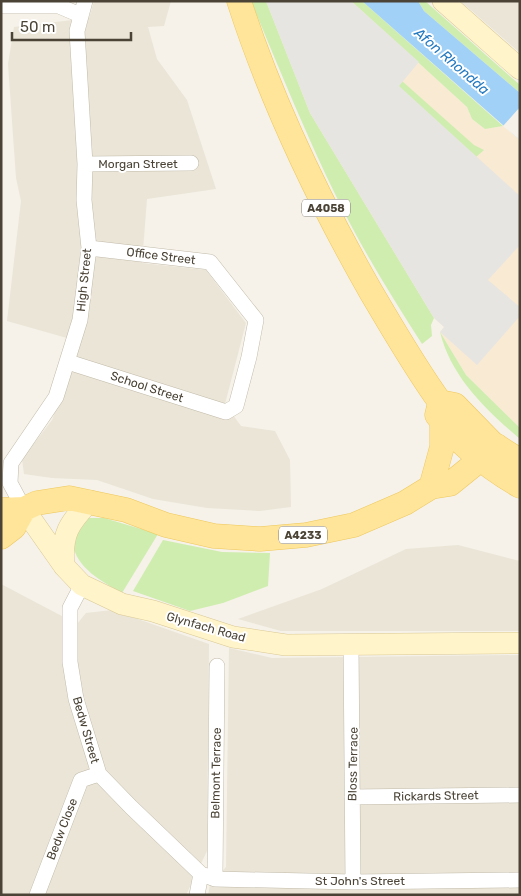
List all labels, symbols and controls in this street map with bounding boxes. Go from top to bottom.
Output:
scale bar [12,10,131,42]
text: 50 m [20,18,55,36]
water label: Afon Rhondda [410,24,492,98]
street label: Morgan Street [98,157,178,171]
road number: A4058 [302,200,350,217]
street label: Office Street [126,245,197,267]
street label: High Street [74,247,94,312]
street label: School Street [109,369,185,405]
road number: A4233 [279,526,327,544]
street label: Glynfach Road [165,609,247,645]
street label: Bedw Street [70,695,102,765]
street label: Belmont Terrace [208,727,224,819]
street label: Bloss Terrace [345,727,361,801]
street label: Rickards Street [393,788,479,804]
street label: Bedw Close [44,796,80,862]
street label: St John's Street [315,874,405,888]

